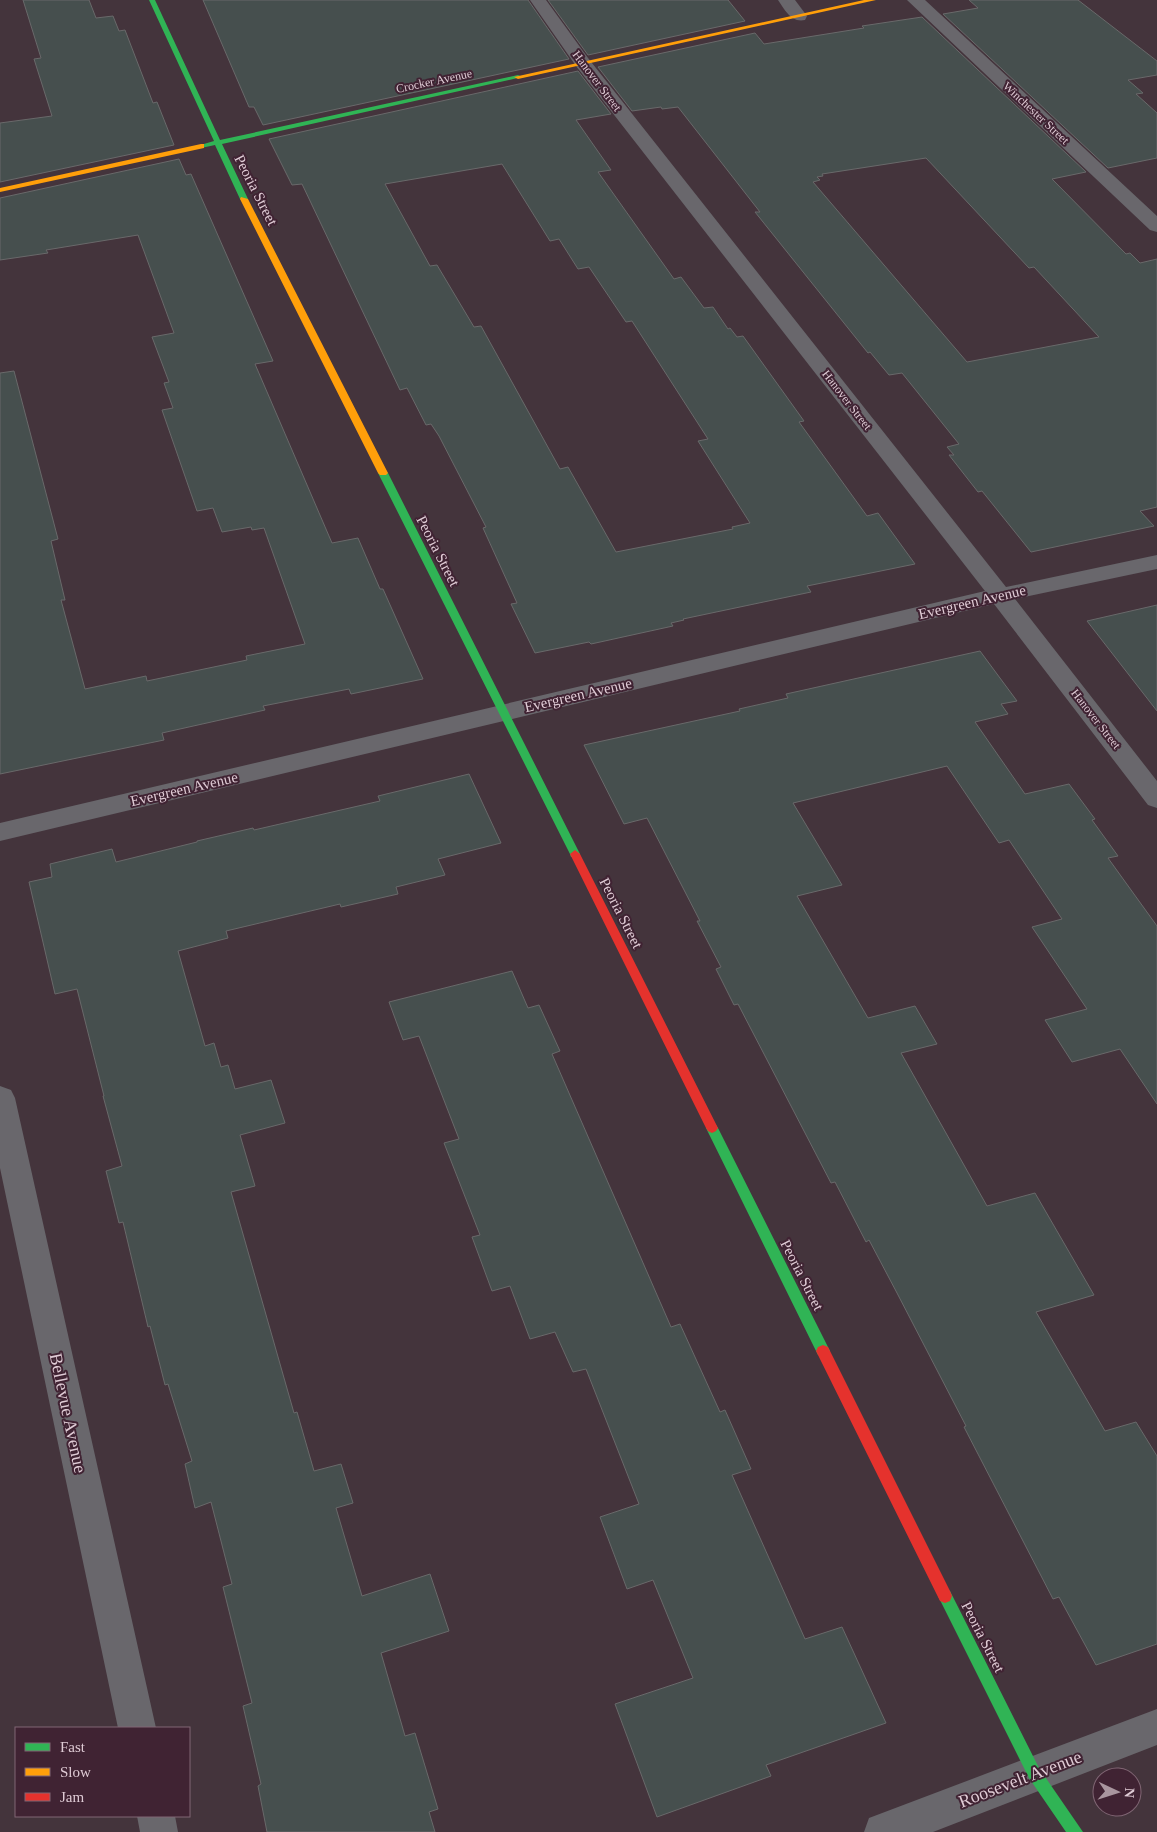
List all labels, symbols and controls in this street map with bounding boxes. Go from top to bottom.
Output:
street label: Hanover Street [570,48,625,115]
street label: Crocker Avenue [395,66,473,96]
street label: Winchester Street [1000,79,1072,148]
street label: Peoria Street [231,152,281,229]
street label: Hanover Street [819,367,875,433]
street label: Peoria Street [413,513,463,590]
street label: Evergreen Avenue [917,582,1028,622]
street label: Evergreen Avenue [523,675,634,715]
street label: Hanover Street [1068,686,1124,752]
street label: Evergreen Avenue [129,769,240,809]
street label: Peoria Street [596,875,646,952]
street label: Peoria Street [777,1237,827,1314]
street label: Bellevue Avenue [46,1351,90,1475]
street label: Peoria Street [958,1599,1008,1676]
legend [15,1727,190,1817]
text: Fast [60,1739,86,1755]
street label: Roosevelt Avenue [956,1746,1084,1812]
text: Slow [60,1764,91,1780]
north arrow [1092,1767,1142,1817]
text: N [1122,1787,1137,1798]
text: Jam [60,1789,84,1805]

